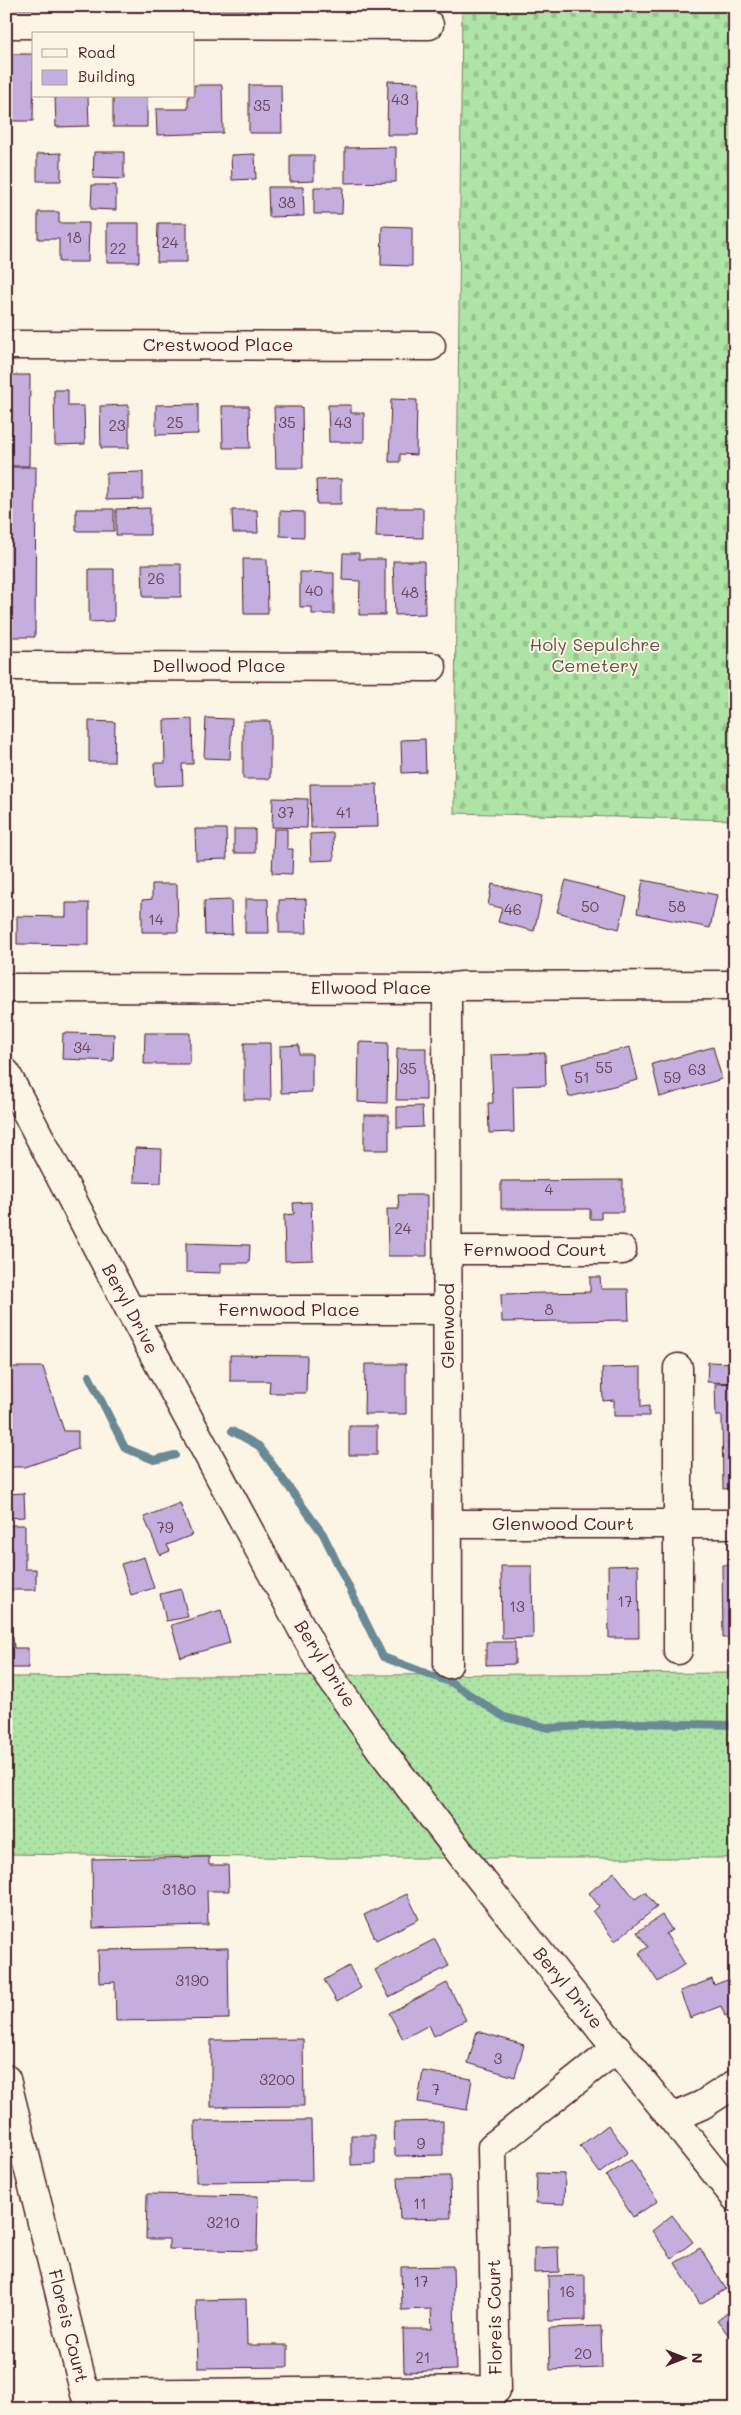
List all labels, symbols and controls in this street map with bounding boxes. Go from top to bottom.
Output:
legend [32,32,195,98]
text: Road [78,42,115,62]
text: Building [78,66,135,86]
house number: 43 [391,89,409,109]
house number: 35 [253,95,271,115]
house number: 38 [278,192,296,212]
house number: 18 [66,227,82,247]
house number: 24 [161,232,179,252]
house number: 22 [110,238,126,258]
street label: Crestwood Place [143,332,293,356]
house number: 25 [166,412,184,432]
house number: 35 [278,412,296,432]
house number: 43 [334,412,352,432]
house number: 23 [108,415,126,435]
house number: 26 [147,568,165,588]
house number: 40 [305,580,323,600]
house number: 48 [401,582,419,602]
park label: Holy Sepulchre Cemetery [530,632,660,677]
street label: Dellwood Place [152,653,286,677]
house number: 37 [277,802,295,822]
house number: 41 [336,802,352,822]
house number: 50 [581,896,599,916]
house number: 58 [668,896,686,916]
house number: 46 [504,899,522,919]
house number: 14 [148,909,164,929]
street label: Ellwood Place [311,975,431,999]
house number: 34 [73,1037,91,1057]
house number: 55 [595,1057,613,1077]
house number: 35 [399,1058,417,1078]
house number: 63 [688,1059,706,1079]
house number: 51 [574,1067,590,1087]
house number: 59 [663,1067,681,1087]
house number: 4 [545,1179,554,1199]
house number: 24 [394,1218,412,1238]
street label: Fernwood Court [463,1237,607,1261]
street label: Beryl Drive [97,1259,165,1358]
street label: Glenwood [435,1283,459,1369]
street label: Fernwood Place [218,1297,360,1321]
house number: 8 [544,1299,554,1319]
street label: Glenwood Court [492,1511,634,1535]
house number: 79 [156,1517,174,1537]
house number: 17 [617,1591,633,1611]
house number: 13 [509,1596,525,1616]
street label: Beryl Drive [290,1615,362,1712]
house number: 3180 [162,1879,196,1899]
street label: Beryl Drive [528,1942,609,2033]
house number: 3190 [175,1970,209,1990]
house number: 3 [494,2048,503,2068]
house number: 3200 [259,2069,295,2089]
house number: 7 [432,2079,440,2099]
house number: 9 [417,2133,426,2153]
house number: 11 [413,2193,427,2213]
house number: 3210 [206,2212,240,2232]
street label: Floreis Court [481,2259,507,2375]
street label: Floreis Court [43,2267,95,2385]
house number: 17 [413,2271,429,2291]
house number: 16 [559,2281,575,2301]
north arrow [658,2332,708,2382]
house number: 20 [574,2343,592,2363]
house number: 21 [415,2347,431,2367]
text: N [688,2353,707,2363]

